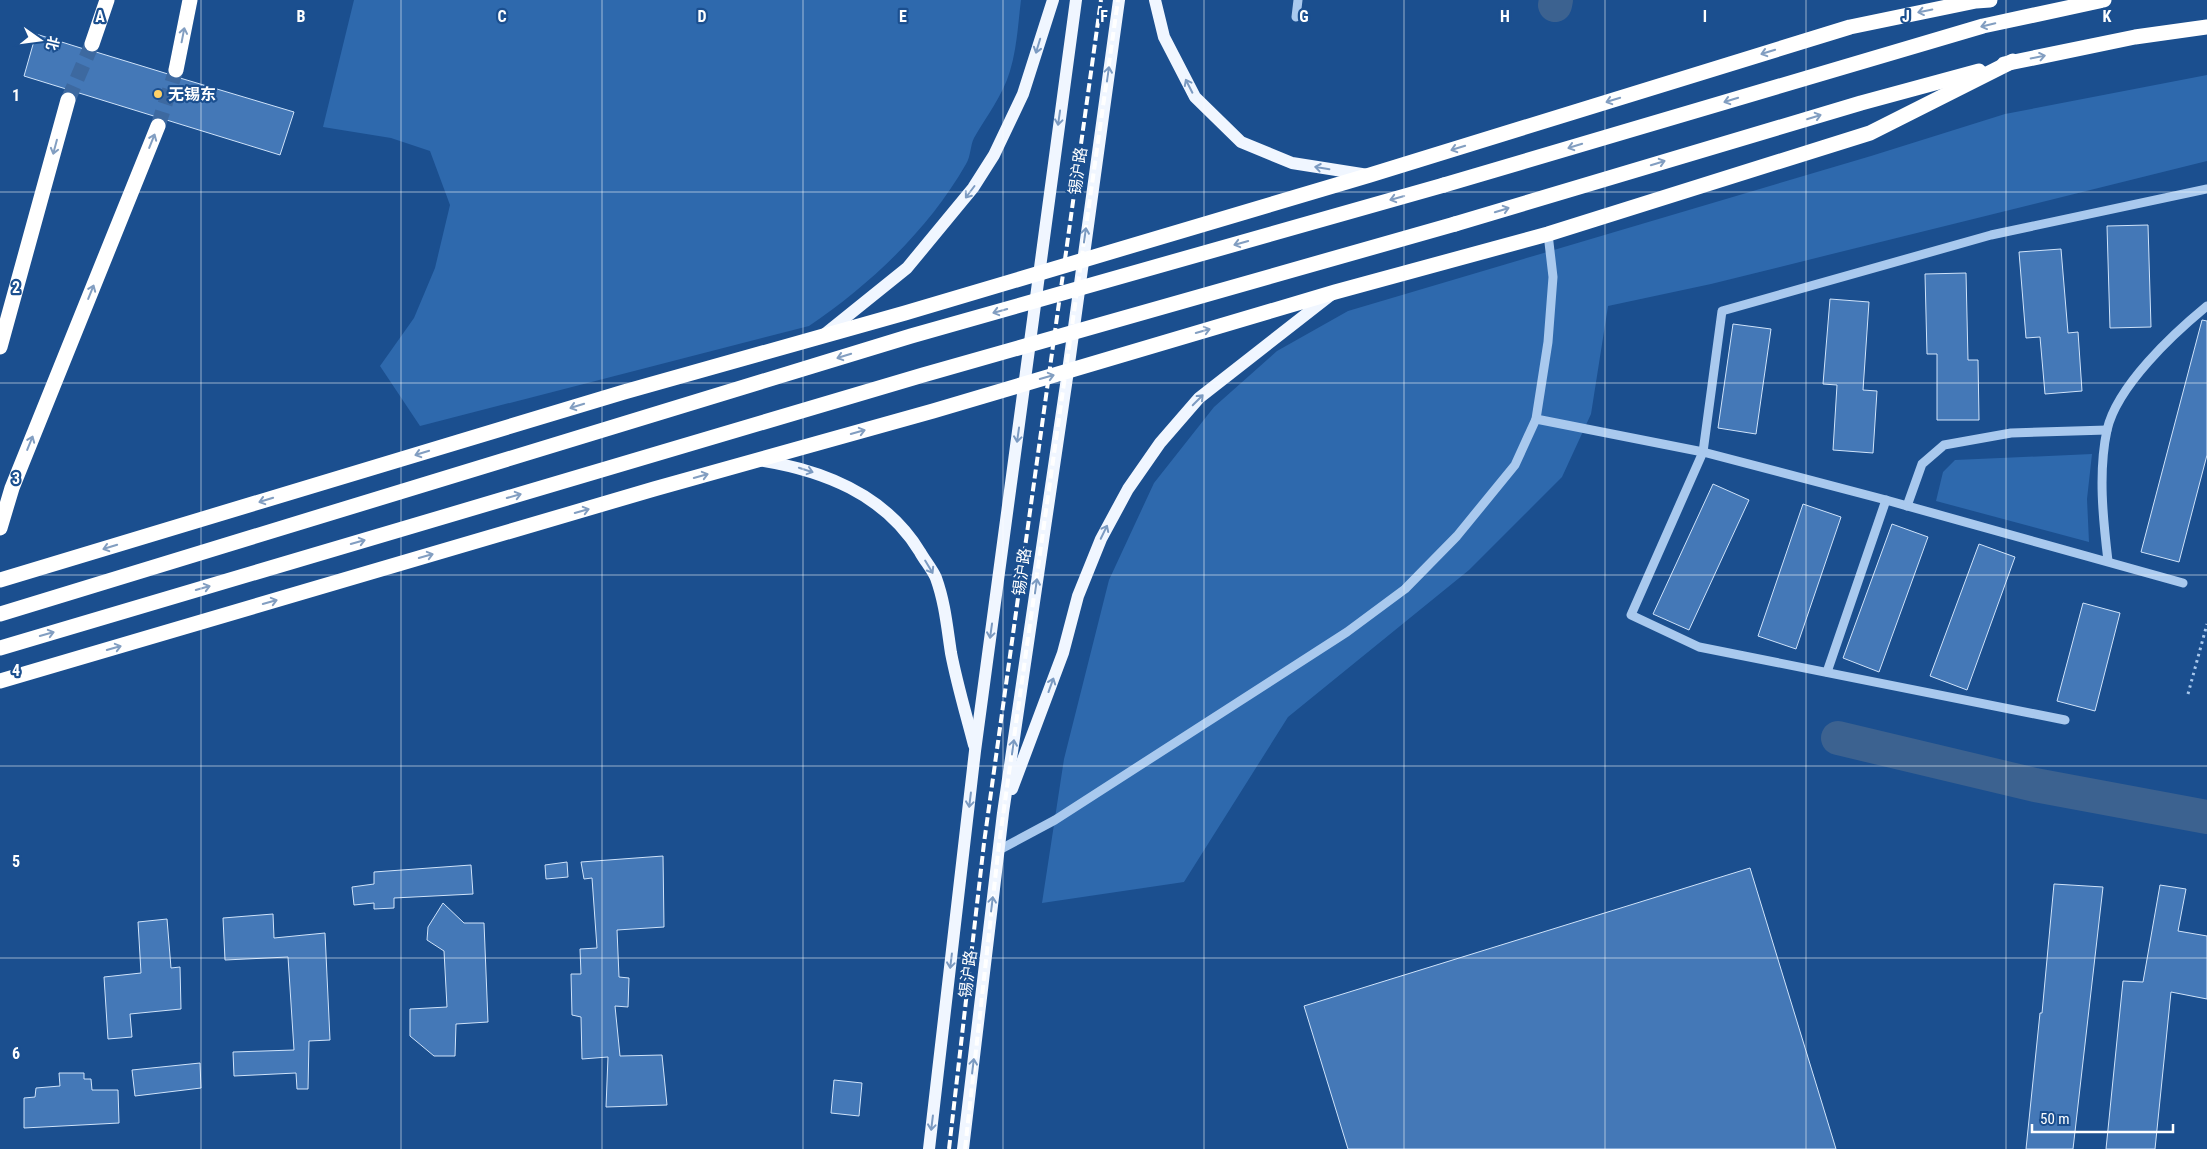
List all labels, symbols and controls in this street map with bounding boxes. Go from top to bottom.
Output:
text: A [95,7,105,26]
text: B [297,7,306,26]
text: C [497,7,507,26]
text: D [697,7,707,26]
text: E [899,7,907,26]
text: F [1100,7,1108,26]
text: G [1299,7,1309,26]
text: H [1500,7,1510,26]
text: I [1703,7,1707,26]
text: J [1902,7,1910,26]
one-way arrow [1918,7,1934,17]
text: K [2103,7,2112,26]
north arrow [15,15,65,65]
one-way arrow [1980,21,1996,30]
one-way arrow [179,27,189,43]
text: 北 [43,34,62,52]
one-way arrow [1032,38,1042,54]
one-way arrow [1761,48,1777,58]
one-way arrow [2030,51,2046,61]
one-way arrow [1103,66,1113,82]
one-way arrow [1184,79,1193,94]
place label: 无锡东 [168,85,216,104]
text: 1 [12,86,20,105]
marker: 无锡东 [152,88,164,100]
one-way arrow [1723,95,1739,105]
one-way arrow [1605,96,1621,106]
one-way arrow [1054,109,1064,125]
one-way arrow [1805,112,1821,122]
one-way arrow [148,134,157,150]
one-way arrow [49,139,59,155]
one-way arrow [1568,142,1584,152]
one-way arrow [1450,144,1466,154]
street label: 锡沪路 [1065,146,1091,196]
one-way arrow [1649,158,1665,168]
one-way arrow [1315,162,1331,172]
one-way arrow [964,186,975,199]
one-way arrow [1390,194,1406,204]
one-way arrow [1494,204,1510,214]
one-way arrow [1080,227,1090,243]
one-way arrow [1233,238,1249,248]
text: 2 [12,278,20,297]
one-way arrow [87,285,96,300]
one-way arrow [993,306,1009,316]
one-way arrow [1195,325,1211,335]
one-way arrow [837,352,853,362]
one-way arrow [1039,371,1055,381]
one-way arrow [1192,394,1204,406]
one-way arrow [570,402,586,412]
one-way arrow [849,427,865,437]
one-way arrow [1013,427,1023,443]
one-way arrow [26,436,36,451]
one-way arrow [414,449,430,458]
one-way arrow [797,465,813,475]
text: 3 [12,469,20,488]
one-way arrow [693,471,709,481]
one-way arrow [506,490,522,500]
one-way arrow [258,495,274,505]
one-way arrow [573,505,589,515]
one-way arrow [1100,525,1109,540]
one-way arrow [350,536,366,546]
one-way arrow [103,542,119,552]
street label: 锡沪路 [1009,547,1035,597]
one-way arrow [417,551,433,561]
one-way arrow [925,560,935,574]
one-way arrow [1032,579,1042,595]
one-way arrow [194,583,210,592]
one-way arrow [262,597,278,607]
one-way arrow [986,622,996,638]
one-way arrow [38,629,54,639]
one-way arrow [106,642,122,652]
text: 4 [12,661,20,680]
one-way arrow [1047,678,1056,693]
one-way arrow [1008,739,1018,755]
one-way arrow [965,792,975,808]
text: 5 [12,852,20,871]
one-way arrow [987,897,997,913]
street label: 锡沪路 [956,949,980,999]
one-way arrow [946,953,956,969]
text: 6 [12,1044,20,1063]
one-way arrow [968,1058,978,1074]
scale bar [2032,1102,2173,1134]
text: 50 m [2040,1110,2070,1128]
one-way arrow [927,1114,937,1130]

